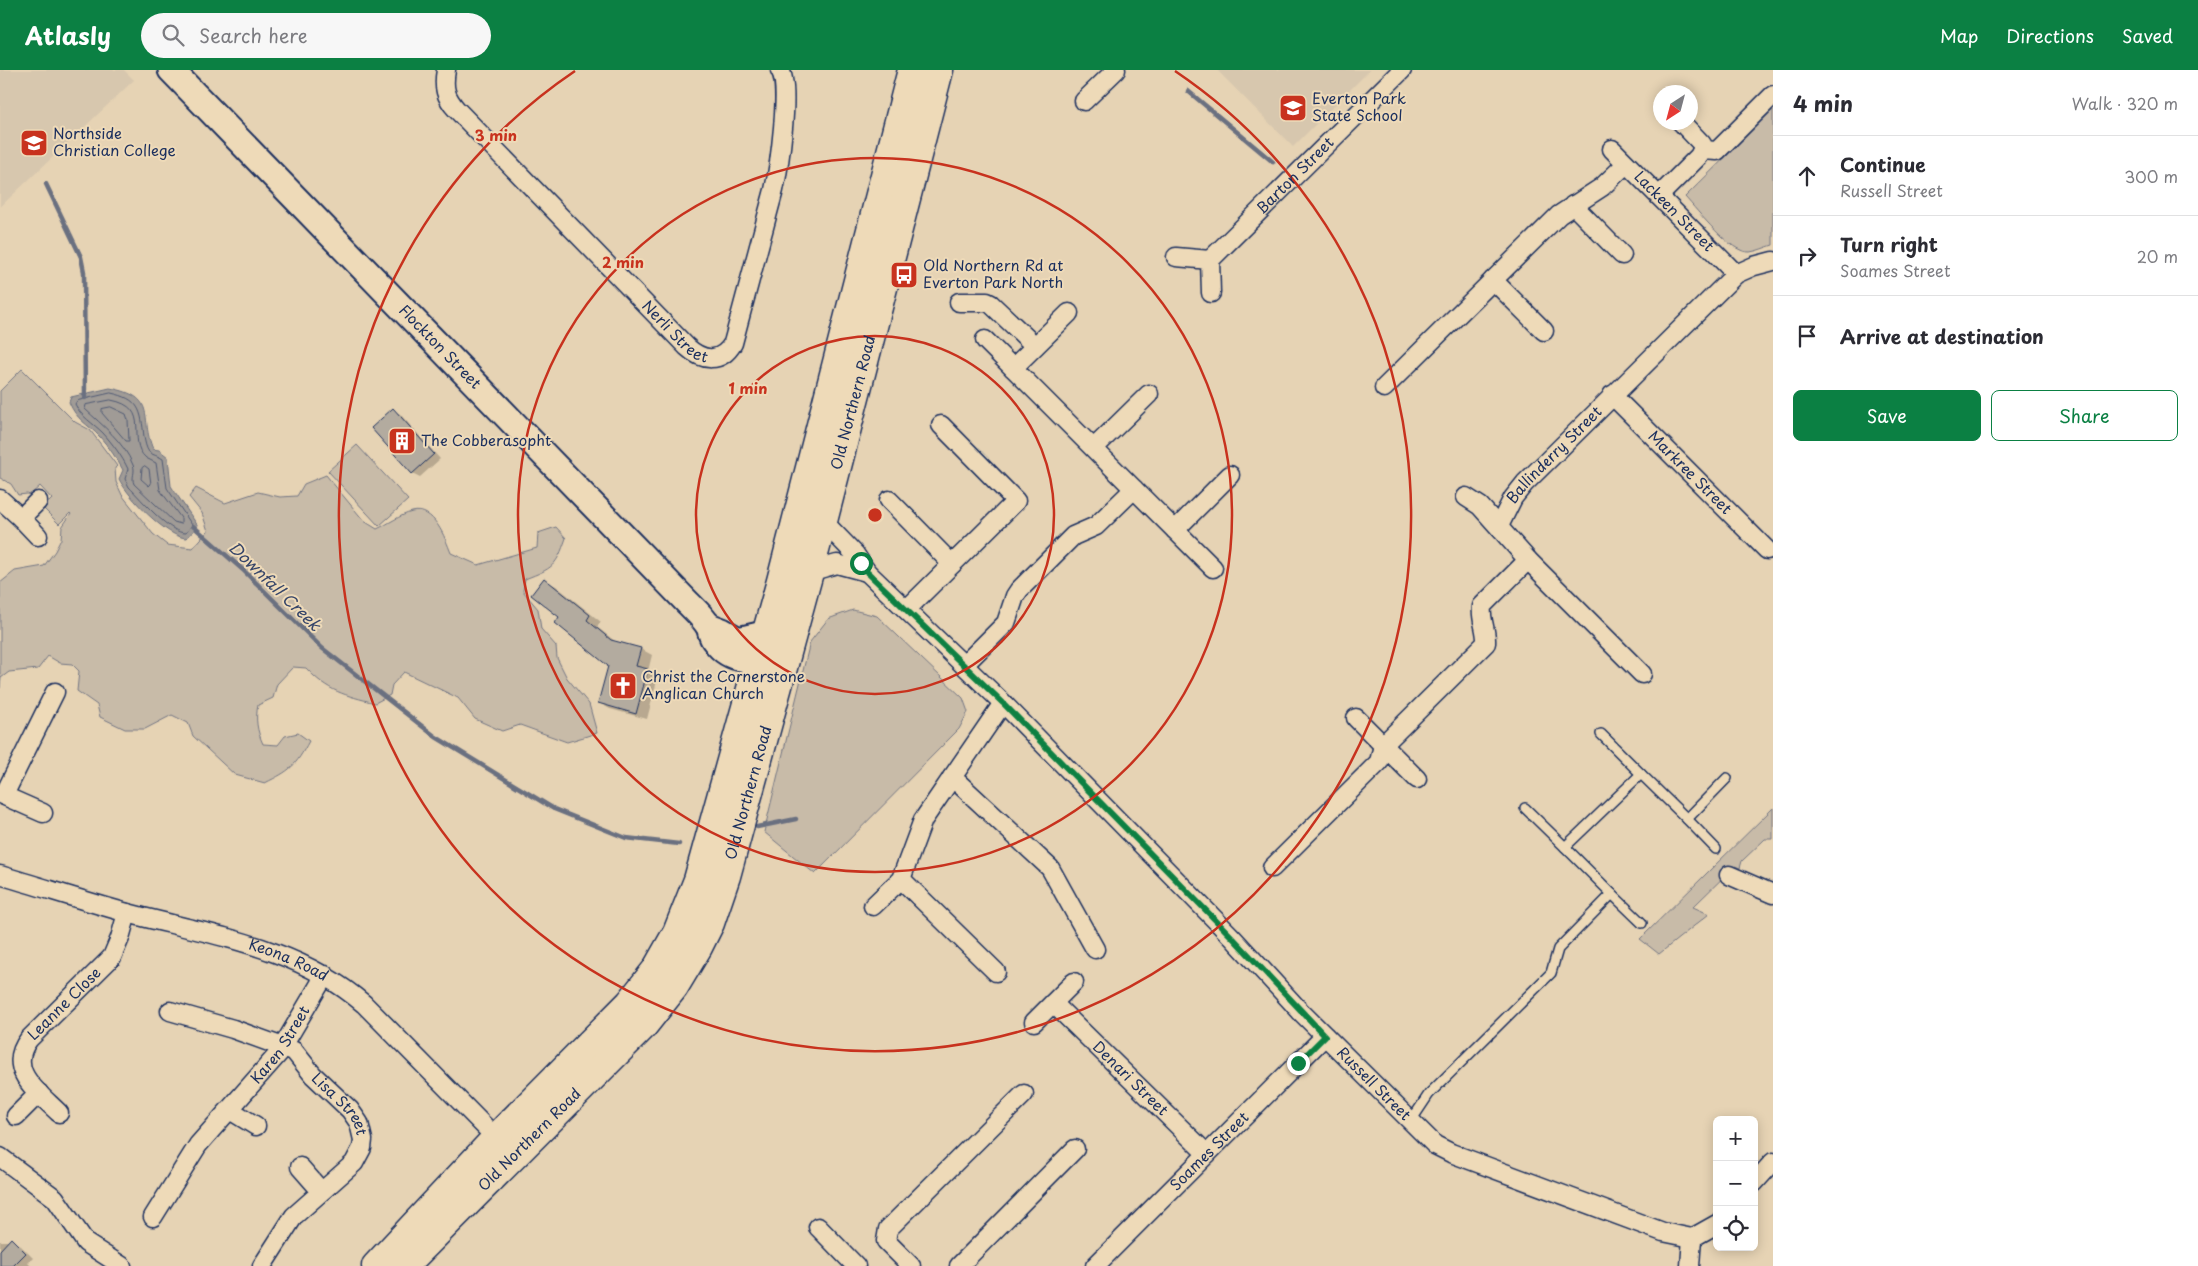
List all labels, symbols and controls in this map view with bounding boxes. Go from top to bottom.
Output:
search box [141,13,491,58]
text: Atlasly [25,17,111,53]
icon: search [159,21,187,49]
text: Search here [199,21,308,49]
text: Map [1940,22,1978,49]
text: Directions [2006,22,2094,49]
text: Saved [2122,22,2173,49]
north arrow [1653,85,1698,130]
place label: Everton Park State School [1312,86,1406,126]
text: 4 min [1793,87,1853,119]
text: Walk · 320 m [2072,91,2178,115]
school or university icon: Everton Park State School [1278,93,1308,123]
place label: Northside Christian College [53,121,176,161]
text: 3 min [475,123,517,146]
school or university icon: Northside Christian College [19,128,49,158]
street label: Barton Street [1250,131,1338,218]
text: Continue [1840,150,1926,178]
icon: ahead [1793,162,1821,190]
text: 300 m [2124,164,2178,188]
street label: Lackeen Street [1630,165,1720,256]
text: Russell Street [1840,178,1943,202]
text: Turn right [1840,230,1938,258]
icon: right [1793,242,1821,270]
text: 20 m [2137,244,2178,268]
text: 2 min [602,250,644,273]
place label: Old Northern Rd at Everton Park North [923,253,1063,293]
text: Soames Street [1840,258,1951,282]
bus stop icon: Old Northern Rd at Everton Park North [889,260,919,290]
street label: Nerli Street [637,294,711,368]
street label: Flockton Street [394,299,487,393]
icon: arrive [1793,322,1821,350]
text: Arrive at destination [1840,322,2044,350]
street label: Old Northern Road [824,332,880,472]
text: 1 min [729,376,767,399]
button: Save [1793,390,1981,441]
button: Share [1991,390,2178,441]
street label: Ballinderry Street [1500,400,1606,508]
street label: Markree Street [1644,425,1738,519]
building icon: The Cobberasopht [387,426,417,456]
place label: The Cobberasopht [421,428,551,451]
centre of rings [866,506,884,524]
water label: Downfall Creek [224,535,328,637]
route start [850,552,873,575]
place label: Christ the Cornerstone Anglican Church [642,664,805,704]
church icon: Christ the Cornerstone Anglican Church [608,671,638,701]
street label: Old Northern Road [718,723,777,862]
street label: Keona Road [246,932,333,986]
street label: Leanne Close [21,961,105,1045]
street label: Karen Street [244,1001,314,1088]
street label: Denari Street [1088,1035,1174,1120]
street label: Russell Street [1332,1041,1417,1125]
route end [1287,1052,1310,1075]
street label: Lisa Street [307,1066,374,1137]
street label: Old Northern Road [472,1082,585,1196]
street label: Soames Street [1164,1106,1253,1195]
map controls [1713,1116,1758,1251]
button: + [1713,1116,1758,1161]
button: − [1713,1161,1758,1206]
button: locate [1713,1206,1758,1251]

